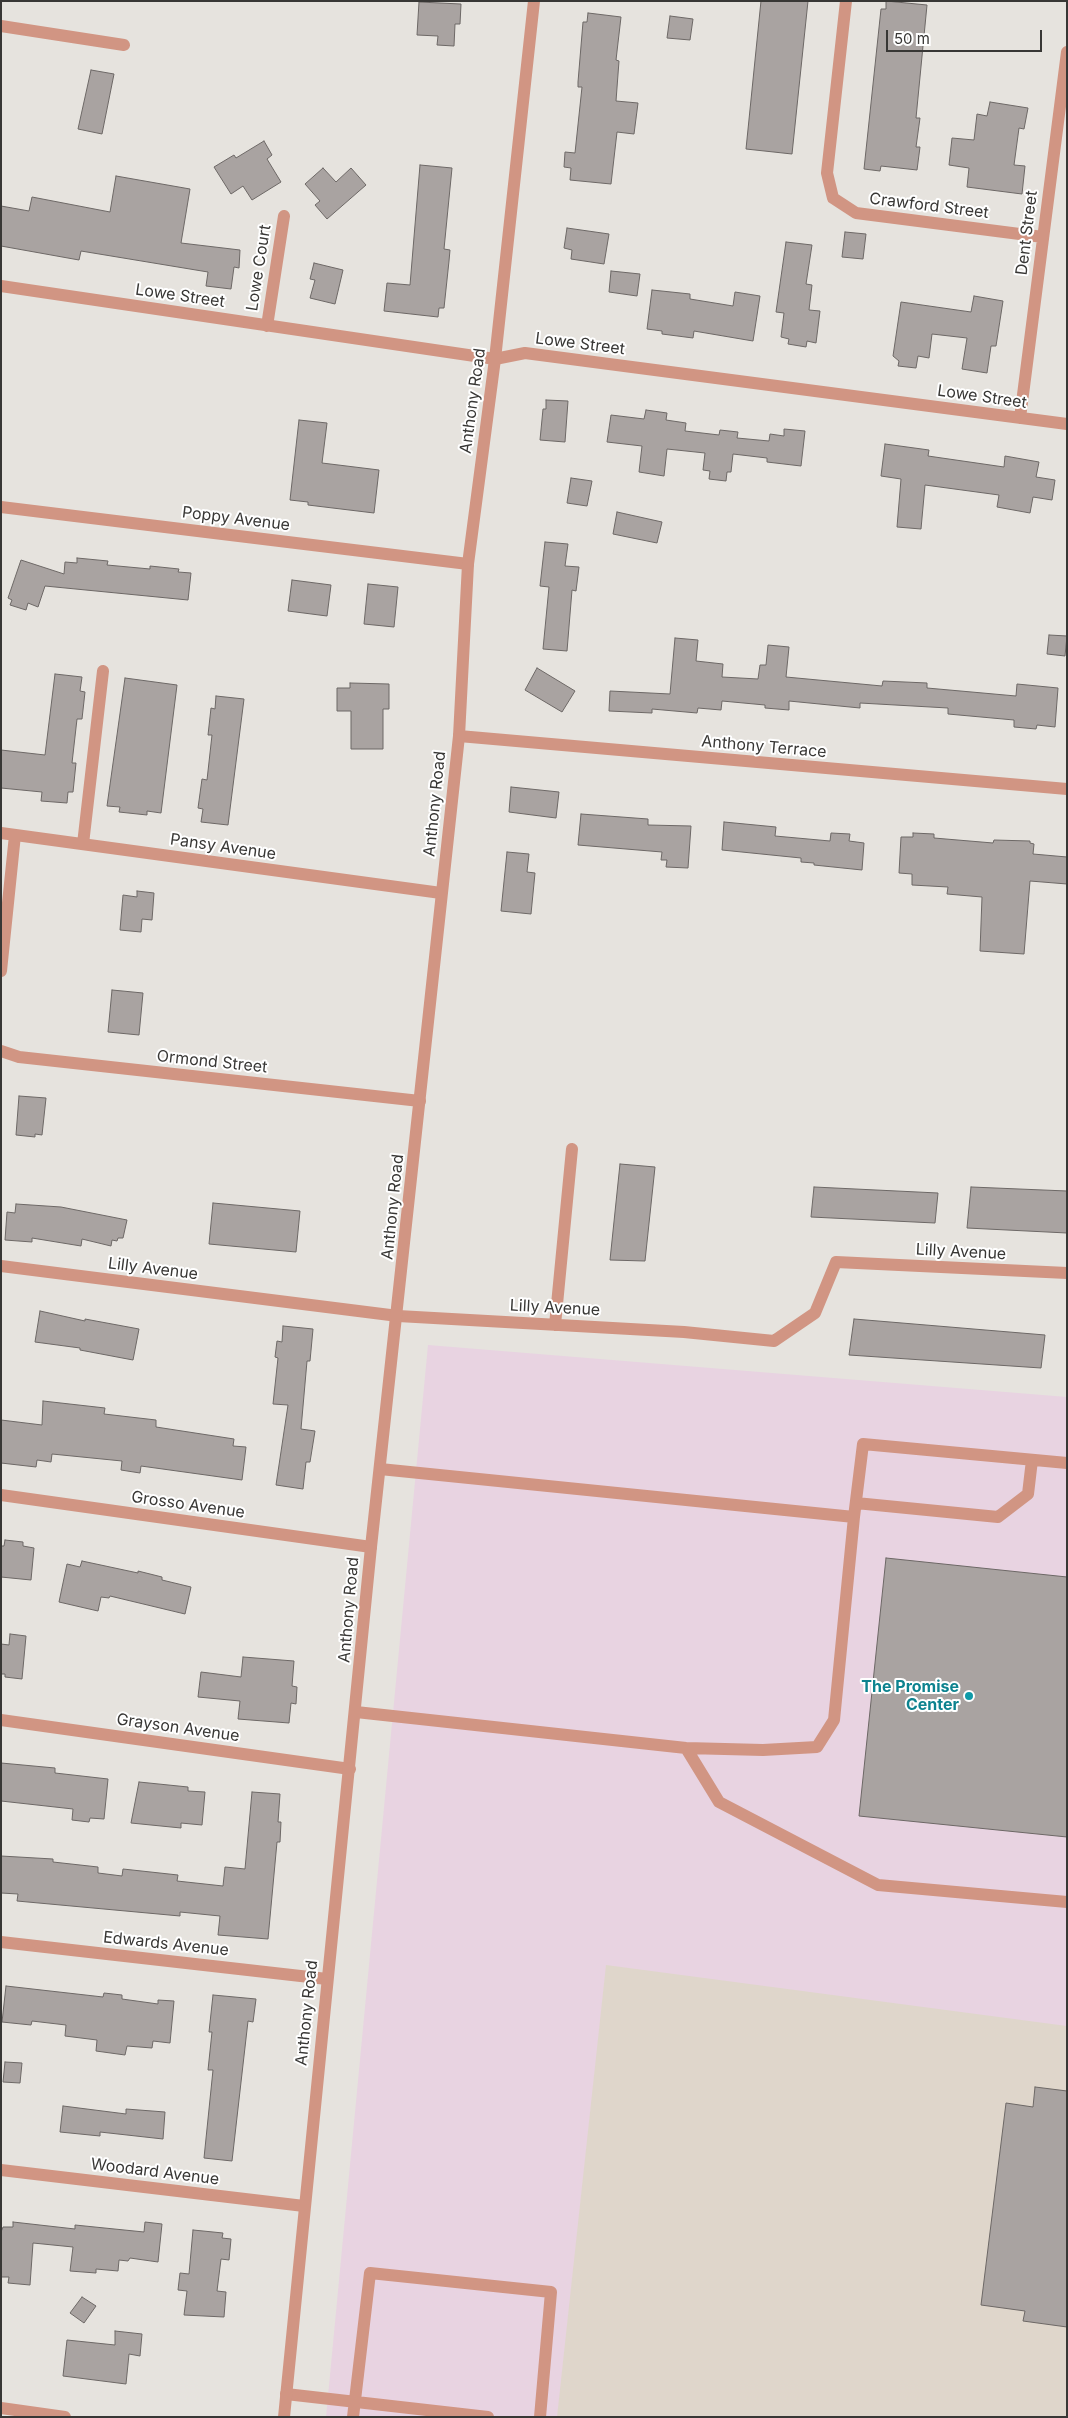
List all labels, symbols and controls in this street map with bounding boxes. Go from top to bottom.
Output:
scale bar [888,20,1044,52]
text: 50 m [894,29,930,48]
street label: Crawford Street [868,189,990,223]
street label: Dent Street [1012,190,1042,276]
street label: Lowe Court [243,223,275,313]
street label: Lowe Street [134,280,226,312]
street label: Lowe Street [534,329,626,359]
street label: Anthony Road [456,347,490,455]
street label: Lowe Street [936,381,1028,413]
street label: Poppy Avenue [181,503,291,535]
street label: Anthony Terrace [701,732,827,762]
street label: Anthony Road [420,750,450,858]
street label: Pansy Avenue [169,830,277,864]
street label: Ormond Street [156,1047,268,1077]
street label: Anthony Road [378,1153,408,1261]
street label: Lilly Avenue [915,1240,1007,1264]
street label: Lilly Avenue [107,1254,199,1284]
street label: Lilly Avenue [509,1296,601,1320]
street label: Grosso Avenue [130,1488,246,1522]
street label: Anthony Road [335,1556,363,1664]
place label: The Promise Center [861,1677,959,1715]
marker: The Promise Center [963,1690,975,1702]
street label: Grayson Avenue [115,1710,241,1746]
street label: Edwards Avenue [102,1928,230,1960]
street label: Anthony Road [292,1959,322,2067]
street label: Woodard Avenue [90,2155,220,2189]

